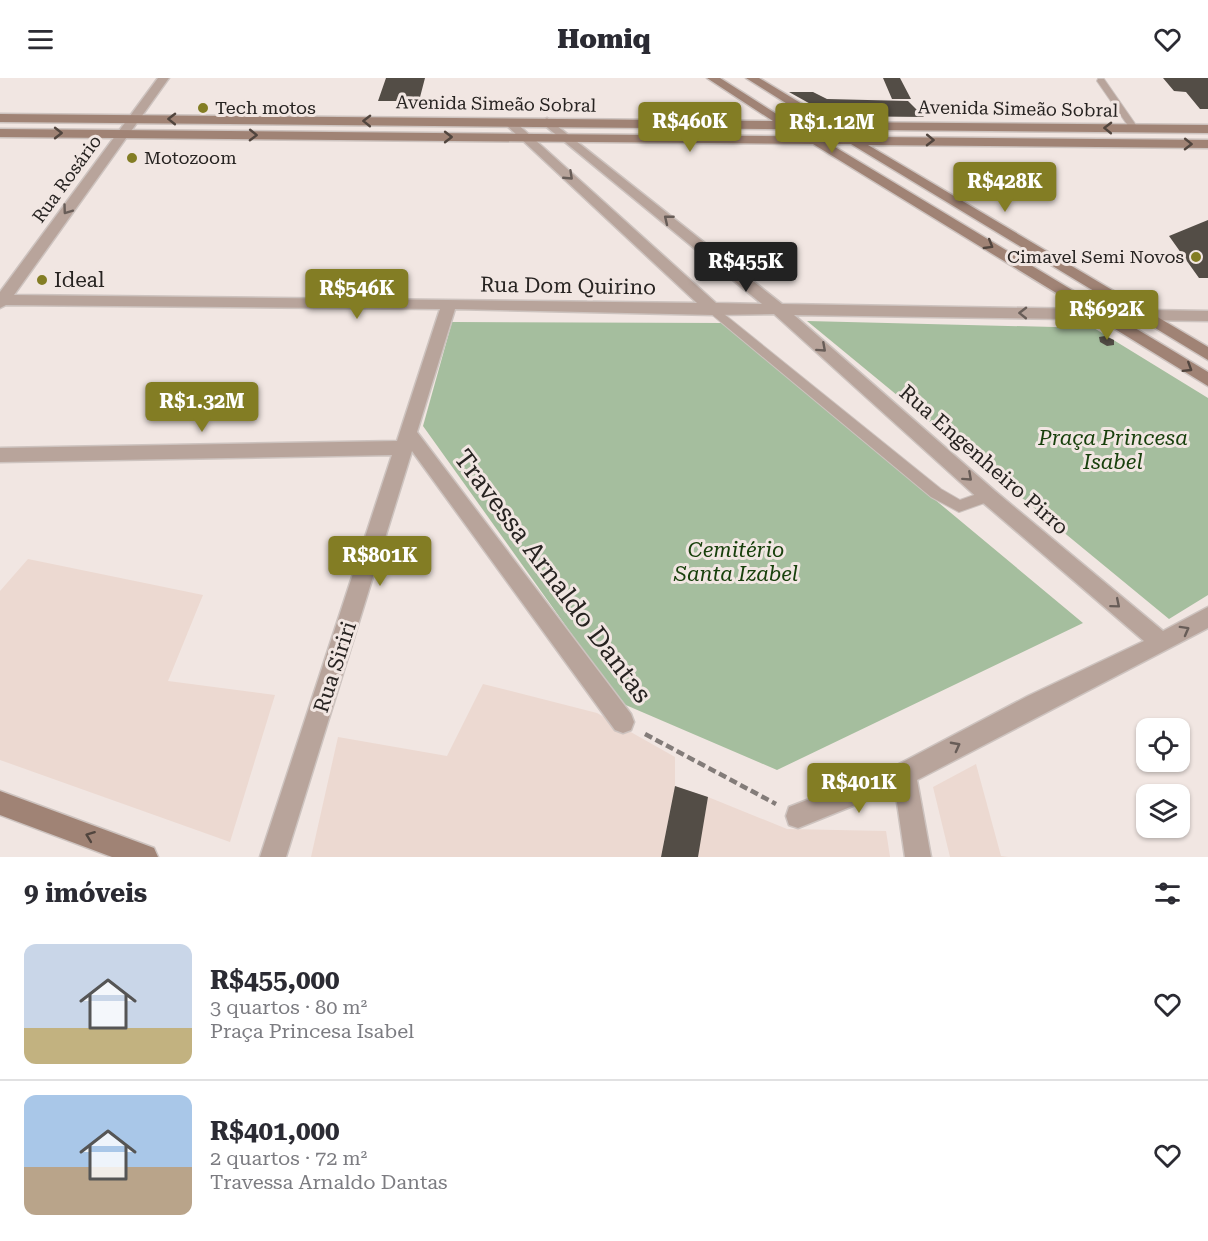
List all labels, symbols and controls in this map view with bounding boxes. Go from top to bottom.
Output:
icon: menu [24,23,57,56]
text: Homiq [557,23,651,55]
icon: heart [1151,23,1184,56]
street label: Avenida Simeão Sobral [396,91,597,116]
street label: Avenida Simeão Sobral [918,96,1119,121]
place label: Tech motos [215,97,316,118]
marker: Tech motos [196,101,210,115]
pin: R$460K [641,102,739,153]
pin: R$1.12M [777,103,887,154]
text: R$460K [652,109,728,133]
text: R$1.12M [789,110,875,134]
one-way arrow [167,113,176,125]
one-way arrow [362,115,371,127]
one-way arrow [1103,122,1112,134]
one-way arrow [54,127,63,139]
one-way arrow [249,129,258,141]
street label: Rua Rosário [28,131,105,227]
one-way arrow [444,131,453,143]
one-way arrow [925,134,934,146]
one-way arrow [1183,138,1192,150]
place label: Motozoom [144,147,237,168]
marker: Motozoom [125,151,139,165]
pin: R$428K [956,162,1054,213]
one-way arrow [562,169,572,180]
text: R$428K [967,169,1043,193]
one-way arrow [63,203,74,214]
one-way arrow [663,215,674,226]
one-way arrow [983,238,993,250]
pin: R$455K [697,242,795,293]
place label: Cimavel Semi Novos [1007,246,1184,267]
text: R$455K [708,249,784,273]
marker: Cimavel Semi Novos [1189,250,1203,264]
place label: Ideal [54,268,105,292]
pin: R$546K [308,269,406,320]
street label: Rua Dom Quirino [480,272,656,300]
marker: Ideal [35,273,49,287]
text: R$546K [319,276,395,300]
pin: R$692K [1058,290,1156,341]
text: R$692K [1069,297,1145,321]
one-way arrow [1019,307,1028,320]
one-way arrow [815,341,826,352]
one-way arrow [1181,361,1192,372]
street label: Rua Engenheiro Pirro [895,380,1073,540]
pin: R$1.32M [147,382,257,433]
text: R$1.32M [159,389,245,413]
park label: Praça Princesa Isabel [1037,426,1188,474]
street label: Travessa Arnaldo Dantas [448,444,658,708]
one-way arrow [961,470,971,481]
pin: R$801K [331,536,429,587]
park label: Cemitério Santa Izabel [673,538,798,586]
text: R$801K [342,543,418,567]
one-way arrow [1109,597,1120,608]
street label: Rua Siriri [309,618,361,716]
one-way arrow [1179,626,1189,638]
map controls [1136,718,1190,838]
button: locate [1136,718,1190,772]
one-way arrow [949,742,960,754]
pin: R$401K [810,763,908,814]
text: R$401K [821,770,897,794]
button: layers [1136,784,1190,838]
one-way arrow [85,831,96,844]
icon: filters [1151,877,1184,910]
text: 9 imóveis [24,878,147,908]
text: R$455,000 [210,965,340,995]
icon: home [72,968,144,1040]
icon: heart [1151,988,1184,1021]
text: 3 quartos · 80 m² [210,995,367,1019]
text: Praça Princesa Isabel [210,1019,414,1043]
text: R$401,000 [210,1116,340,1146]
icon: home [72,1119,144,1191]
icon: heart [1151,1139,1184,1172]
text: 2 quartos · 72 m² [210,1146,367,1170]
text: Travessa Arnaldo Dantas [210,1170,448,1194]

